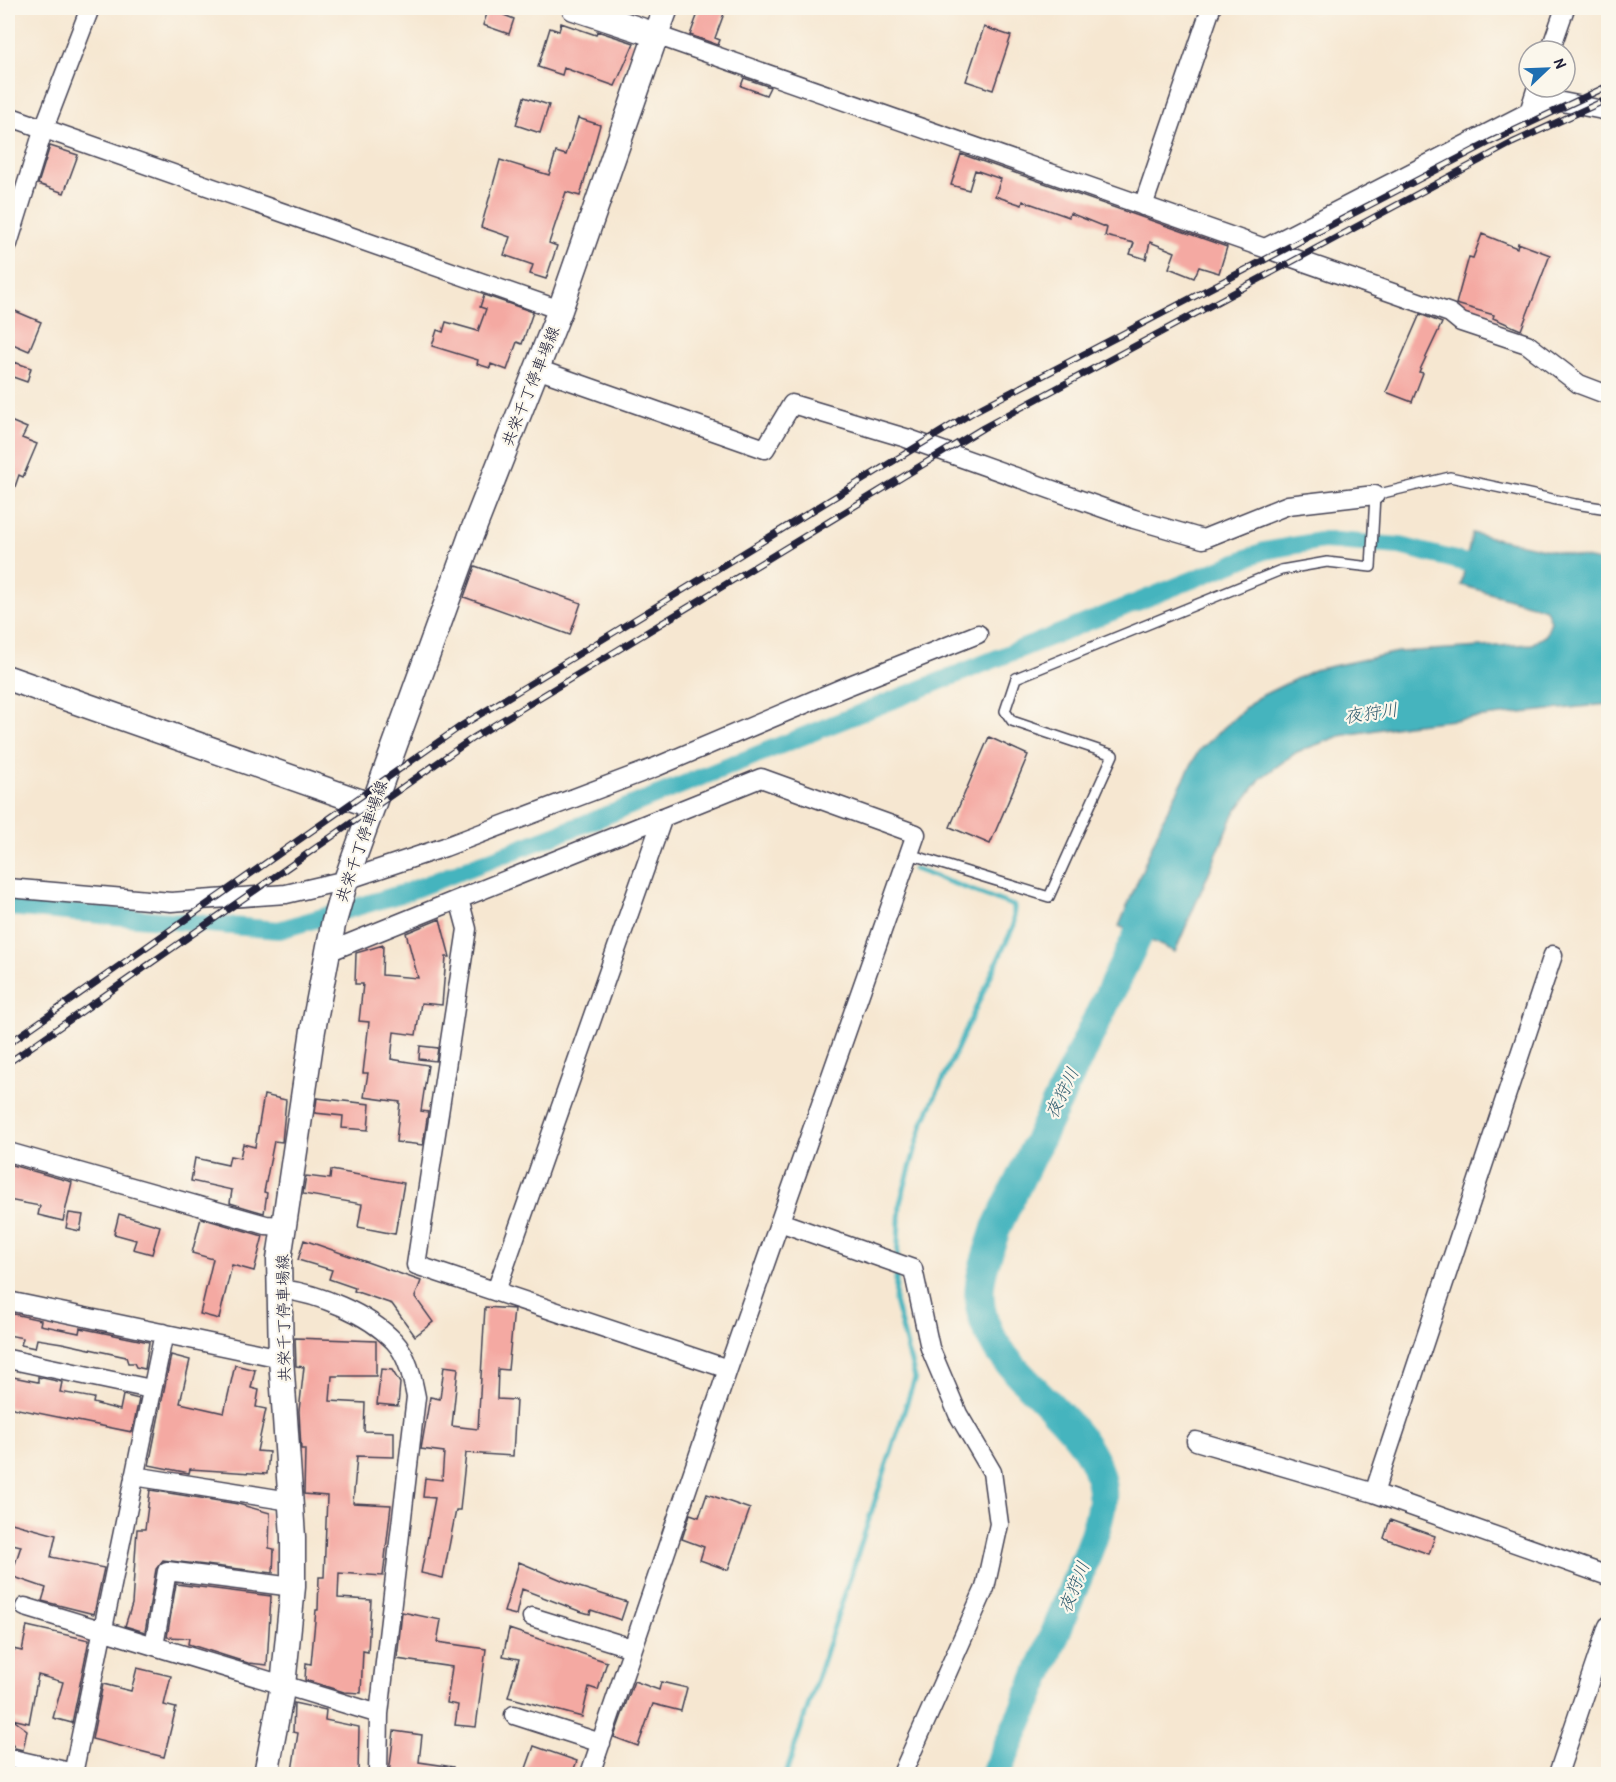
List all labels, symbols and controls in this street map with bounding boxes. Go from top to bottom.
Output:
north arrow [1517,39,1577,99]
text: N [1549,55,1573,72]
street label: 共栄千丁停車場線 [496,323,564,449]
water label: 夜狩川 [1342,696,1399,729]
street label: 共栄千丁停車場線 [330,777,392,905]
water label: 夜狩川 [1038,1063,1085,1123]
street label: 共栄千丁停車場線 [271,1254,295,1382]
water label: 夜狩川 [1052,1557,1095,1617]

